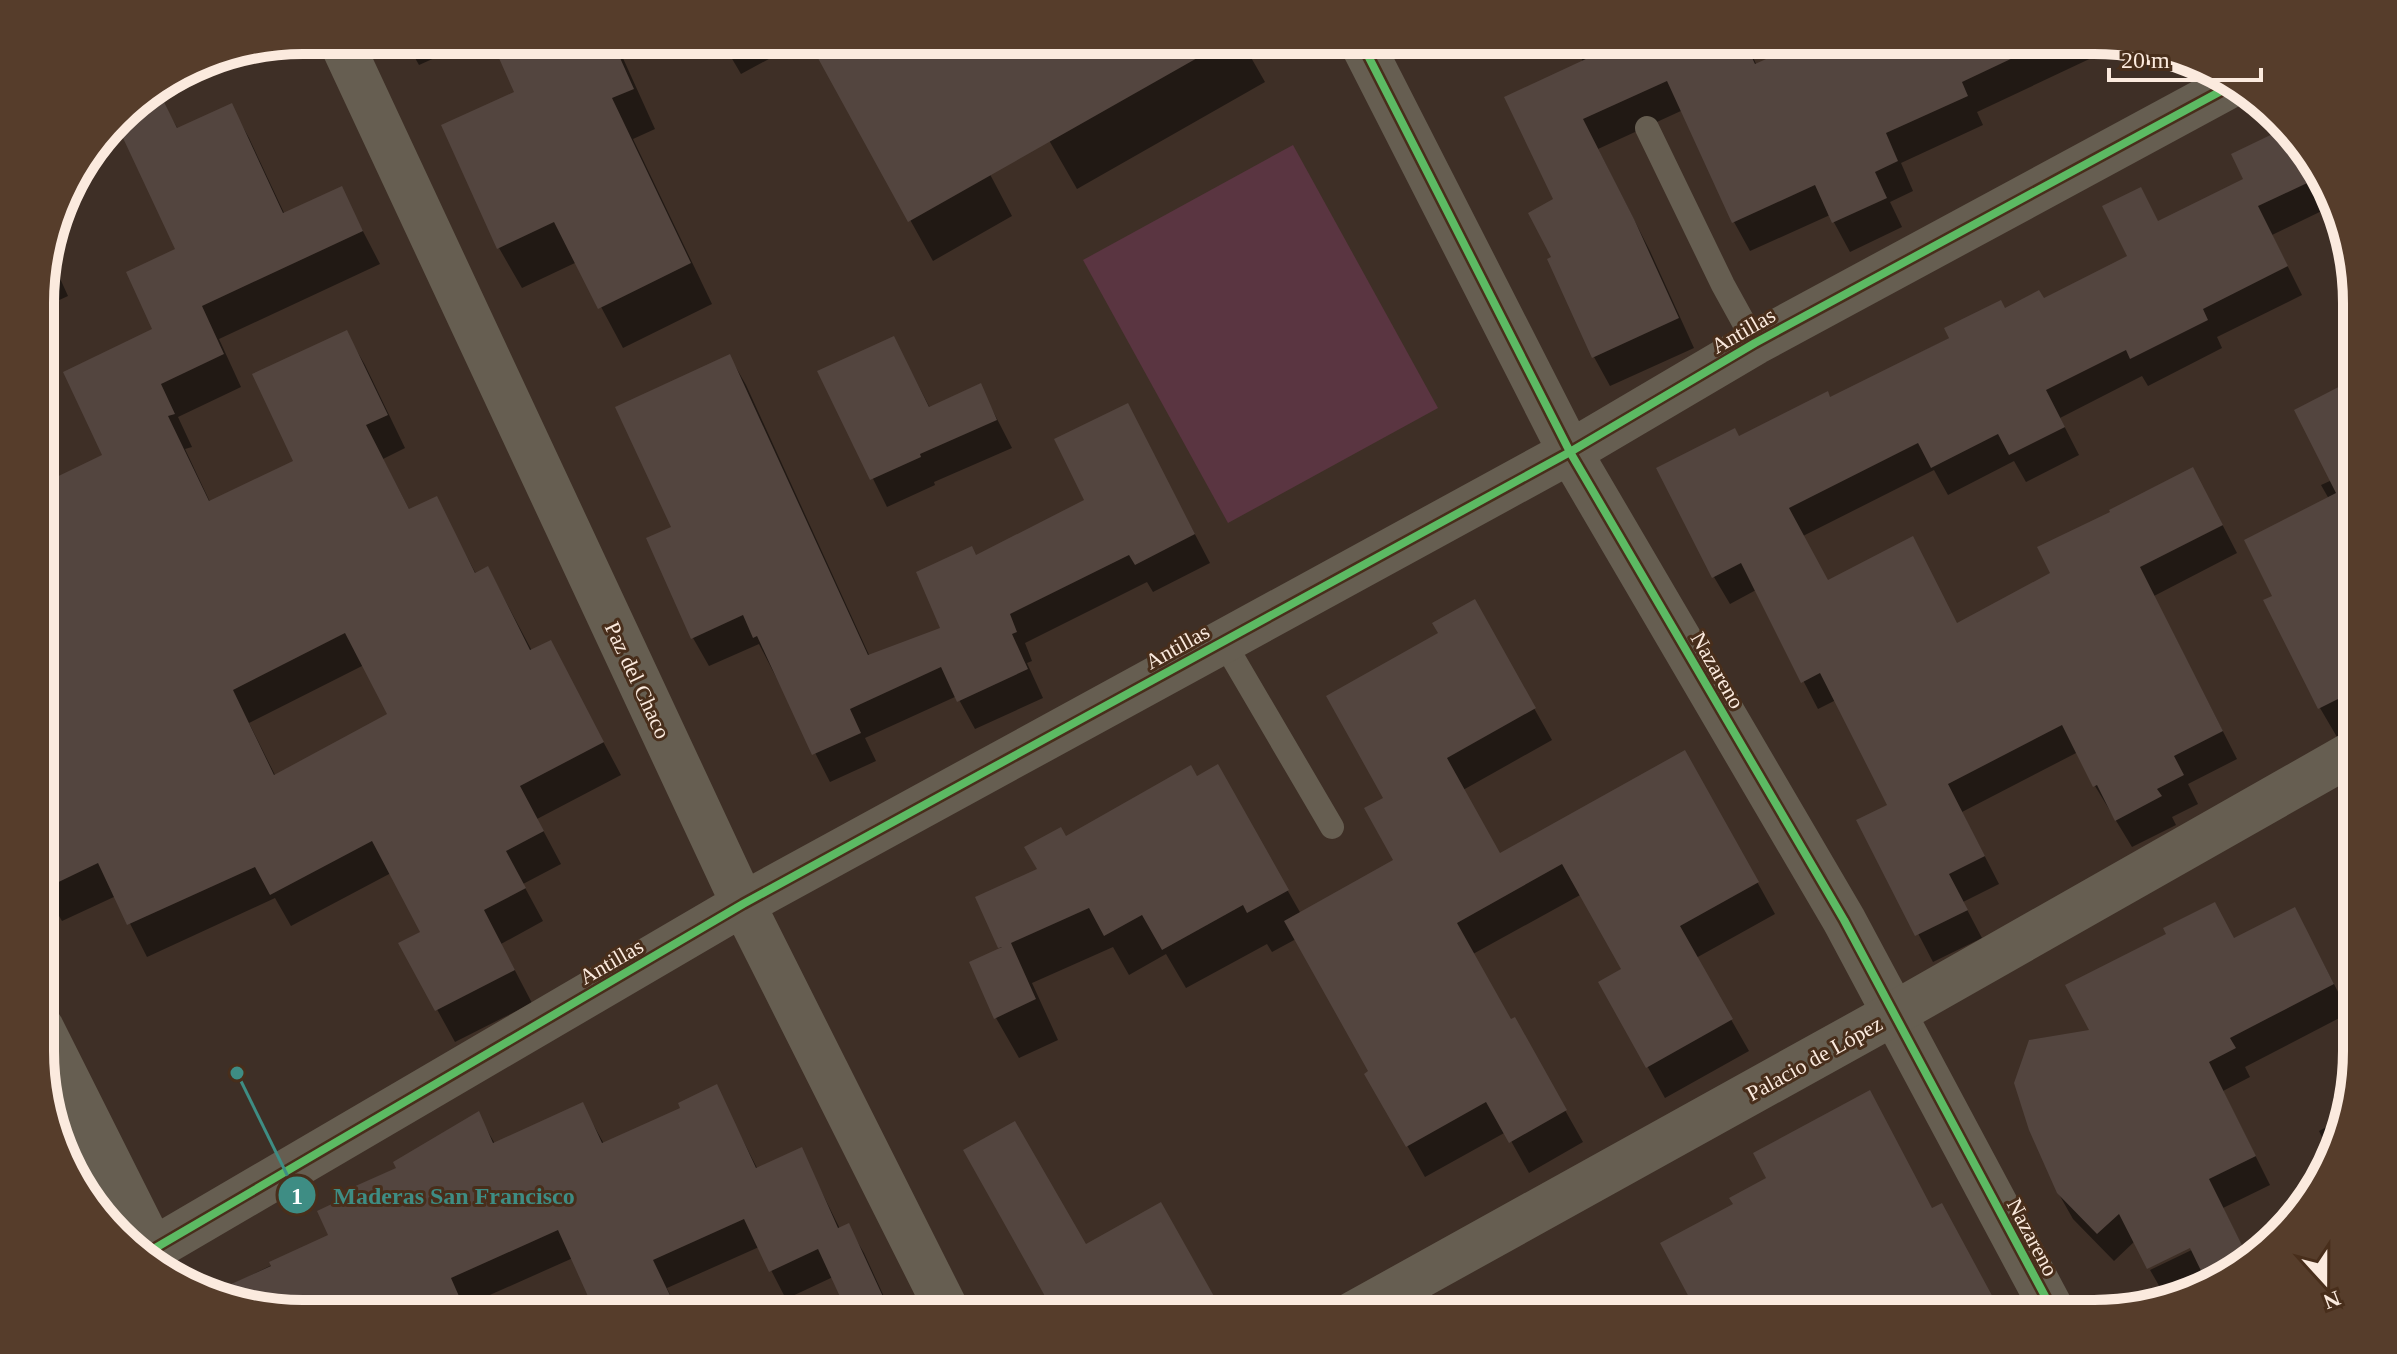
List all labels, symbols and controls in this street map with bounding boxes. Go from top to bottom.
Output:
scale bar [2109,32,2261,82]
text: 20 m [2121,47,2170,73]
street label: Antillas [1707,302,1780,359]
street label: Paz del Chaco [600,618,675,743]
street label: Antillas [1141,619,1214,674]
street label: Nazareno [1686,628,1749,713]
street label: Antillas [575,933,648,990]
street label: Palacio de López [1742,1011,1887,1106]
callout: Maderas San Francisco [277,1171,591,1219]
text: 1 [291,1183,303,1209]
text: Maderas San Francisco [333,1183,575,1209]
street label: Nazareno [2002,1194,2063,1280]
north arrow [2285,1242,2365,1322]
text: N [2320,1286,2344,1315]

